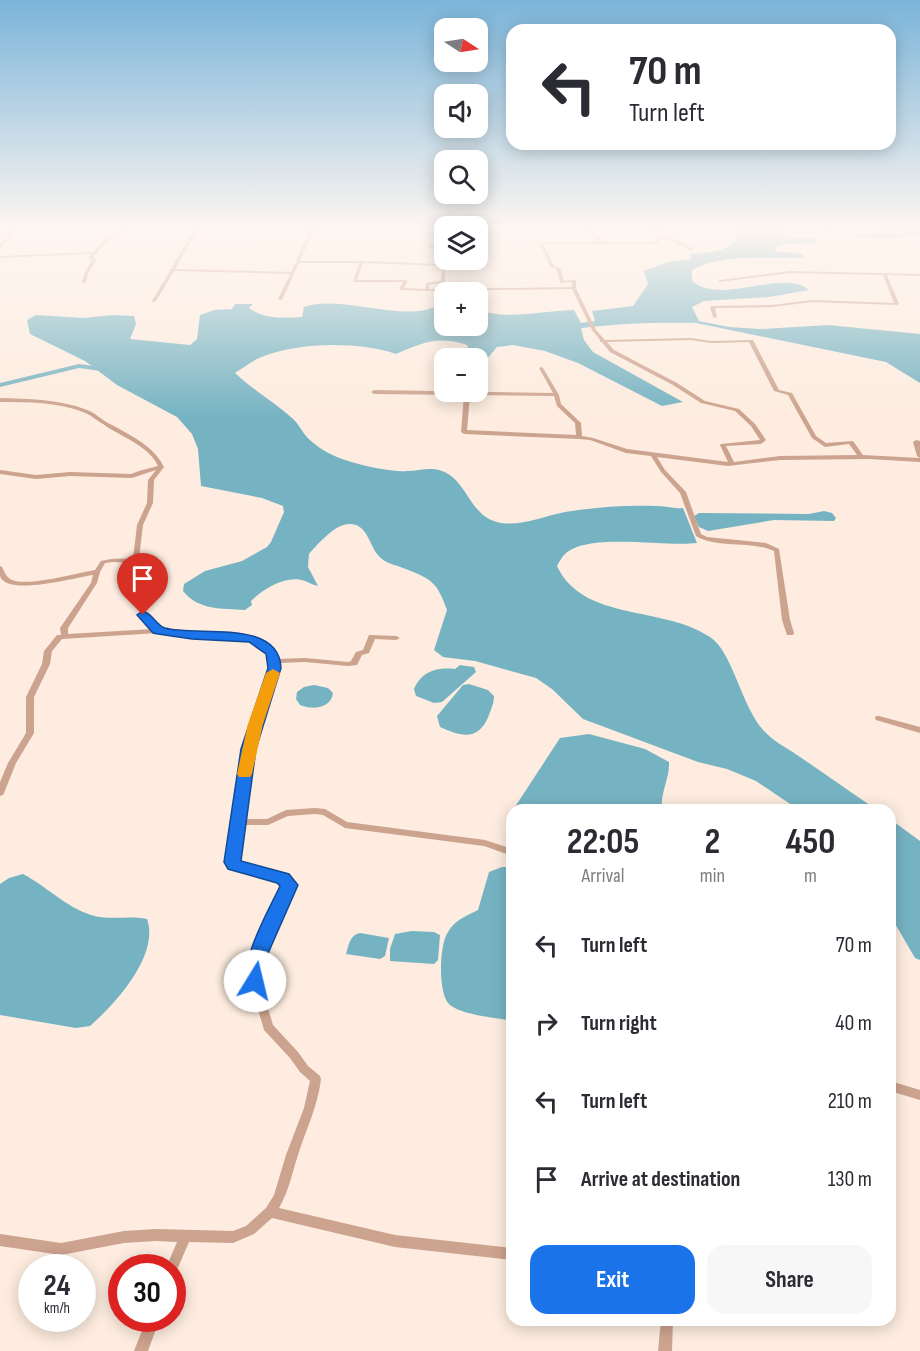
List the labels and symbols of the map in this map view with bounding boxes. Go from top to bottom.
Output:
north arrow [434,18,488,72]
pin [117,553,168,615]
position arrow [223,949,287,1013]
speed limit sign: 30 [108,1254,186,1332]

